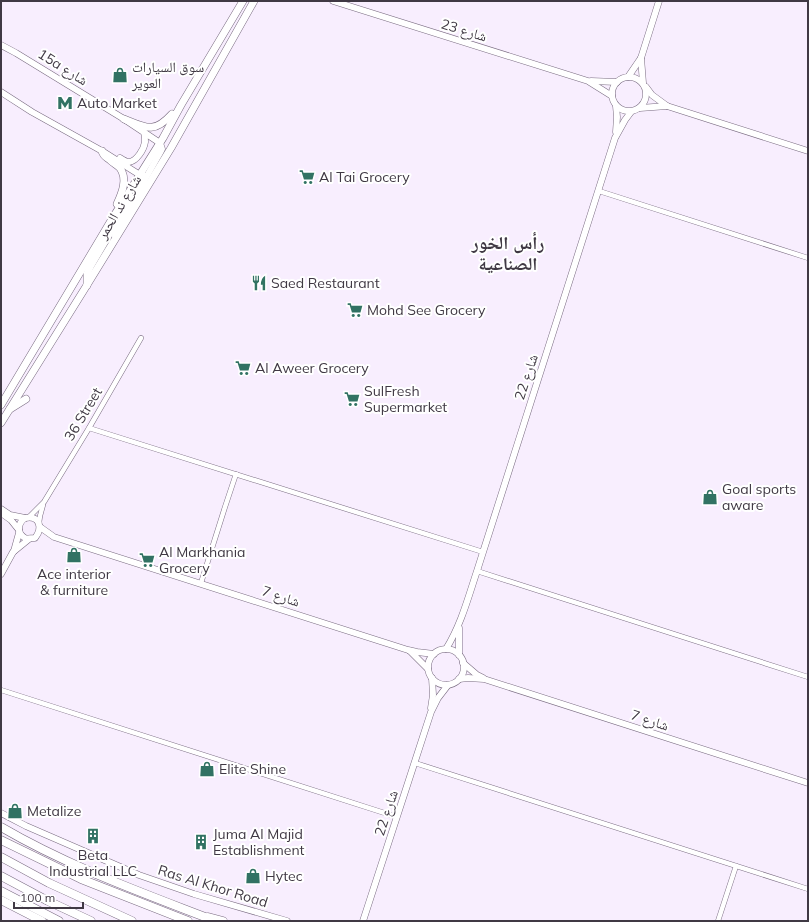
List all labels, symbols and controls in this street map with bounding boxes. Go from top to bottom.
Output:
street label: شارع 23 [439,15,489,46]
street label: 15a شارع [34,45,91,90]
place label: سوق السيارات العوير [131,58,204,92]
shop icon: سوق السيارات العوير [111,66,129,84]
metro station icon: Auto Market [56,94,74,112]
place label: Auto Market [77,94,157,112]
supermarket icon: Al Tai Grocery [298,168,316,186]
place label: Al Tai Grocery [319,168,410,186]
street label: شارع ند الحمر [92,172,146,244]
district label: رأس الخور الصناعية [471,231,544,275]
restaurant icon: Saed Restaurant [250,274,268,292]
place label: Saed Restaurant [271,274,380,292]
supermarket icon: Mohd See Grocery [346,301,364,319]
place label: Mohd See Grocery [367,301,486,319]
street label: شارع 22 [510,352,543,402]
supermarket icon: Al Aweer Grocery [234,359,252,377]
place label: Al Aweer Grocery [255,359,369,377]
place label: SulFresh Supermarket [364,382,447,416]
street label: 36 Street [60,384,106,444]
supermarket icon: SulFresh Supermarket [343,390,361,408]
place label: Goal sports aware [722,480,796,514]
shop icon: Goal sports aware [701,488,719,506]
place label: Al Markhania Grocery [159,543,246,577]
shop icon: Ace interior & furniture [65,546,83,564]
supermarket icon: Al Markhania Grocery [138,551,156,569]
place label: Ace interior & furniture [37,565,112,599]
street label: شارع 7 [260,581,302,611]
street label: شارع 7 [629,705,671,735]
shop icon: Elite Shine [198,760,216,778]
place label: Elite Shine [219,760,286,778]
street label: شارع 22 [370,788,403,838]
shop icon: Metalize [6,802,24,820]
place label: Metalize [27,802,81,820]
place label: Juma Al Majid Establishment [213,825,305,859]
building icon: Beta Industrial LLC [84,827,102,845]
building icon: Juma Al Majid Establishment [192,833,210,851]
place label: Beta Industrial LLC [49,846,137,880]
street label: Ras Al Khor Road [156,861,270,911]
shop icon: Hytec [244,867,262,885]
place label: Hytec [265,867,303,885]
scale bar [14,884,83,910]
text: 100 m [20,890,55,905]

